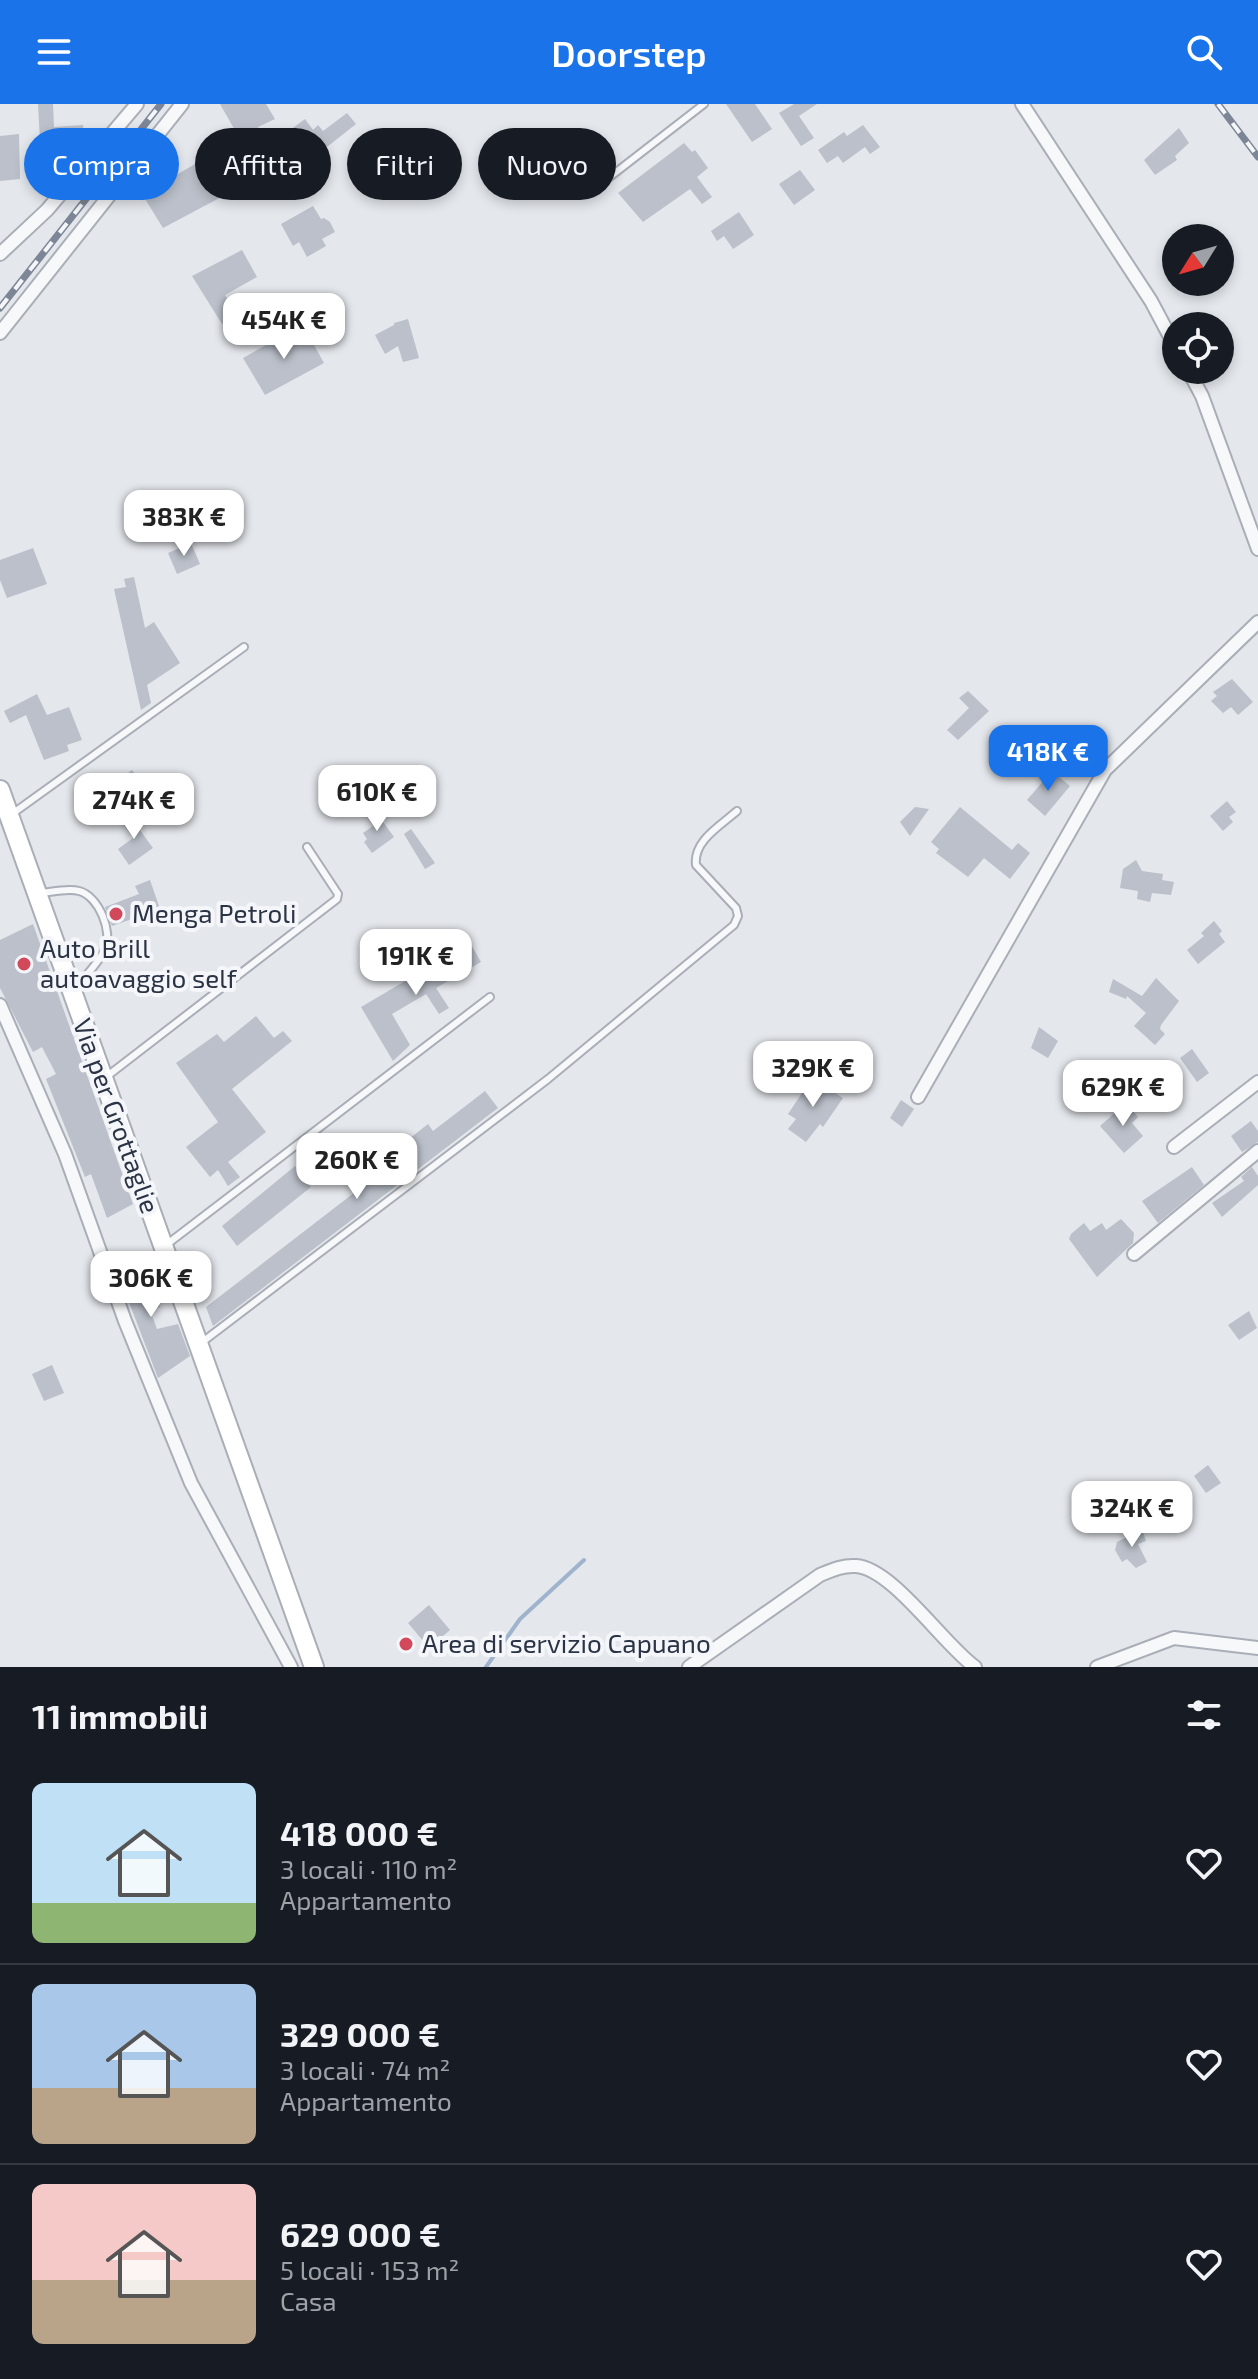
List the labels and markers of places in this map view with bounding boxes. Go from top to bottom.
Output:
pin: 454K € [219,293,349,361]
pin: 383K € [119,490,249,558]
pin: 418K € [983,725,1113,793]
pin: 610K € [312,765,442,833]
pin: 274K € [69,773,199,841]
place label: Menga Petroli [132,897,296,928]
marker: Menga Petroli [107,905,125,923]
pin: 191K € [351,929,481,997]
place label: Auto Brill autoavaggio self [40,932,238,993]
marker: Auto Brill autoavaggio self [15,955,33,973]
pin: 329K € [748,1041,878,1109]
pin: 629K € [1058,1060,1188,1128]
pin: 260K € [292,1133,422,1201]
pin: 306K € [86,1251,216,1319]
pin: 324K € [1067,1481,1197,1549]
place label: Area di servizio Capuano [422,1627,711,1658]
marker: Area di servizio Capuano [397,1635,415,1653]

